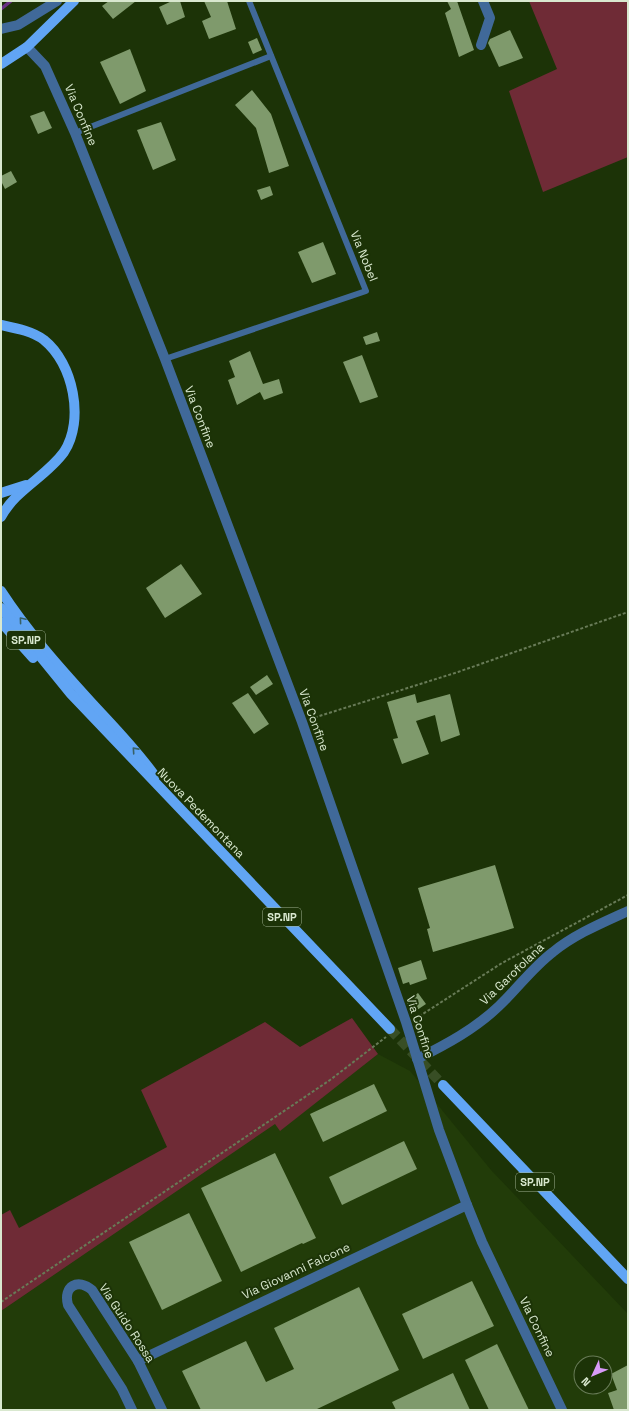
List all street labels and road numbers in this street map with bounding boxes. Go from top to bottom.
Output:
street label: Via Confine [61,82,101,148]
street label: Via Nobel [347,228,381,284]
street label: Via Confine [181,384,219,450]
road number: SP.NP [7,631,45,649]
street label: Via Confine [295,687,333,753]
street label: Nuova Pedemontana [154,765,248,862]
road number: SP.NP [263,908,301,926]
street label: Via Garofolana [477,939,548,1009]
street label: Via Confine [402,994,438,1060]
road number: SP.NP [516,1173,554,1191]
street label: Via Giovanni Falcone [239,1239,353,1303]
street label: Via Guido Rossa [95,1280,159,1366]
street label: Via Confine [516,1294,558,1360]

